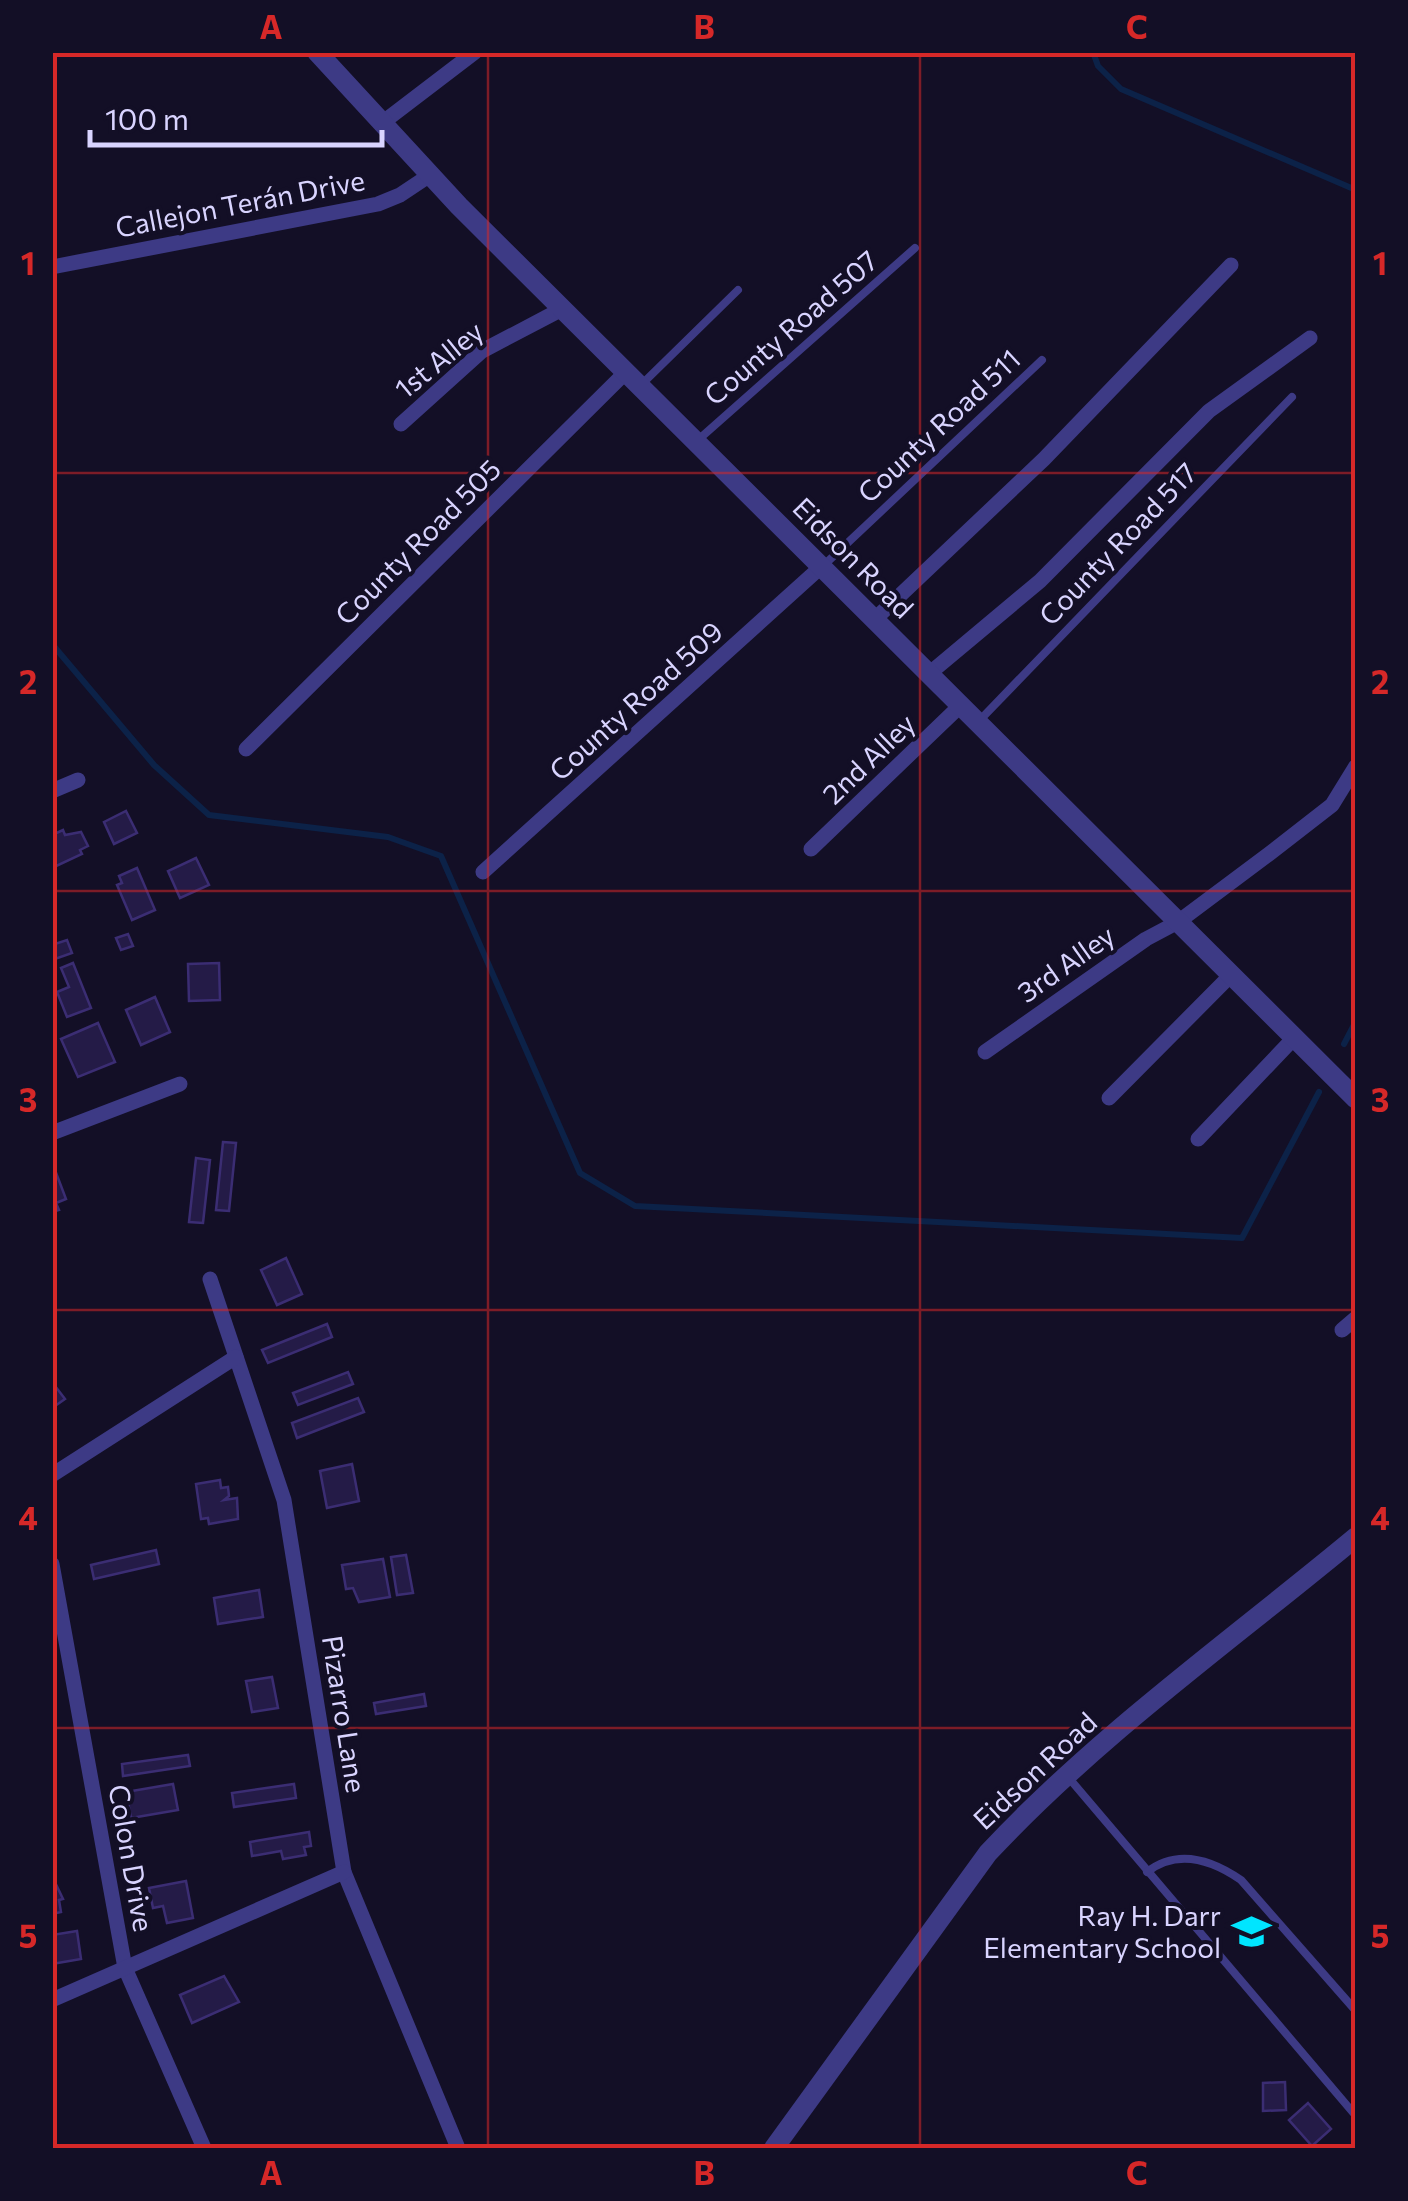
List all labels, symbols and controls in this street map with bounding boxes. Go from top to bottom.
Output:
text: A [260,6,283,46]
text: B [693,6,715,46]
text: C [1126,6,1148,46]
scale bar [90,85,382,147]
text: 100 m [105,99,189,136]
street label: Callejon Terán Drive [112,162,367,244]
text: 1 [21,242,35,282]
text: 1 [1373,242,1387,282]
street label: County Road 507 [697,243,884,412]
street label: 1st Alley [387,313,489,405]
street label: County Road 511 [850,341,1027,509]
street label: County Road 505 [327,451,507,631]
street label: County Road 517 [1031,455,1203,632]
street label: Eidson Road [786,490,921,625]
street label: County Road 509 [542,614,729,787]
text: 2 [19,661,37,701]
text: 2 [1371,661,1389,701]
street label: 2nd Alley [815,706,922,811]
street label: 3rd Alley [1010,918,1120,1009]
text: 3 [19,1079,37,1119]
text: 3 [1371,1079,1389,1119]
text: 4 [18,1497,38,1537]
text: 4 [1370,1497,1390,1537]
street label: Pizarro Lane [316,1633,374,1795]
street label: Eidson Road [966,1705,1103,1836]
street label: Colon Drive [102,1782,162,1934]
place label: Ray H. Darr Elementary School [983,1898,1221,1964]
school or university icon: Ray H. Darr Elementary School [1230,1911,1272,1953]
text: 5 [19,1915,37,1955]
text: 5 [1371,1915,1389,1955]
text: A [260,2152,283,2192]
text: B [693,2152,715,2192]
text: C [1126,2152,1148,2192]

